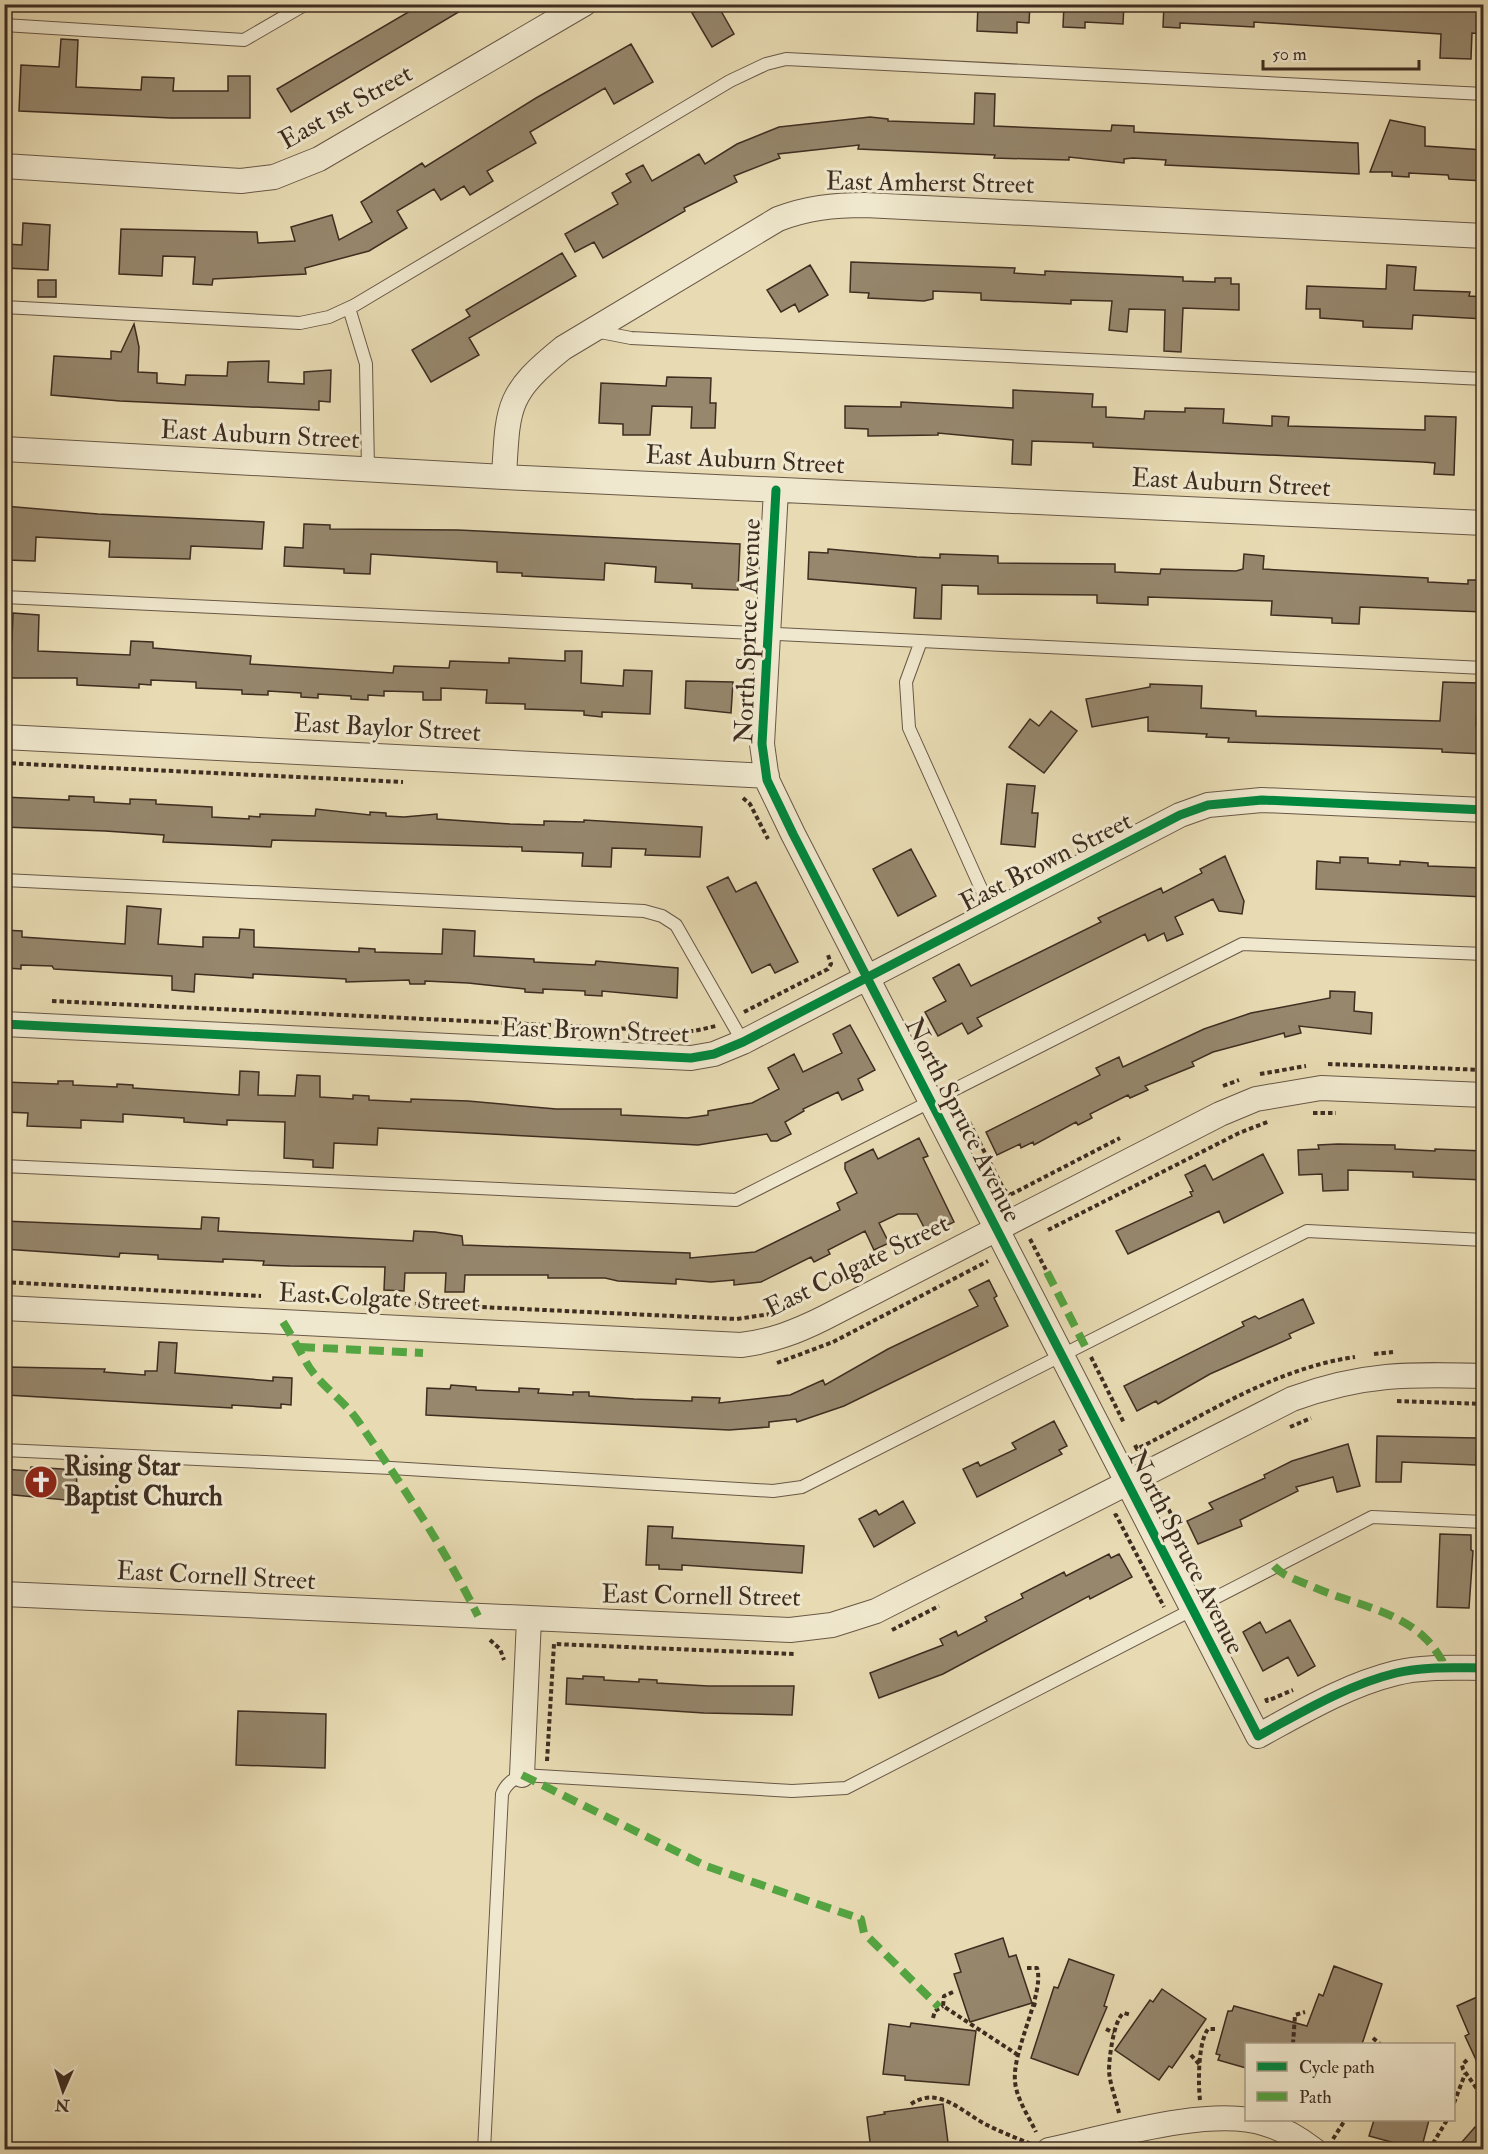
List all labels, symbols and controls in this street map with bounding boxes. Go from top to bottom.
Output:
scale bar [1263,33,1419,71]
text: 50 m [1272,43,1307,66]
street label: East 1st Street [274,57,418,157]
street label: East Amherst Street [825,165,1035,201]
street label: East Auburn Street [160,414,360,456]
street label: East Auburn Street [645,439,845,481]
street label: East Auburn Street [1131,462,1331,504]
street label: North Spruce Avenue [728,518,769,744]
street label: East Baylor Street [292,707,482,749]
street label: East Brown Street [955,805,1137,919]
street label: East Brown Street [500,1012,690,1050]
street label: North Spruce Avenue [897,1012,1028,1228]
street label: East Colgate Street [760,1208,954,1324]
street label: East Colgate Street [278,1277,480,1319]
street label: North Spruce Avenue [1120,1444,1251,1660]
place label: Rising Star Baptist Church [64,1451,223,1514]
church icon: Rising Star Baptist Church [23,1464,59,1500]
street label: East Cornell Street [116,1555,316,1597]
street label: East Cornell Street [601,1578,801,1614]
legend [1245,2043,1455,2121]
text: Cycle path [1299,2056,1375,2079]
north arrow [33,2061,93,2121]
text: Path [1299,2086,1332,2109]
text: N [54,2095,71,2115]

